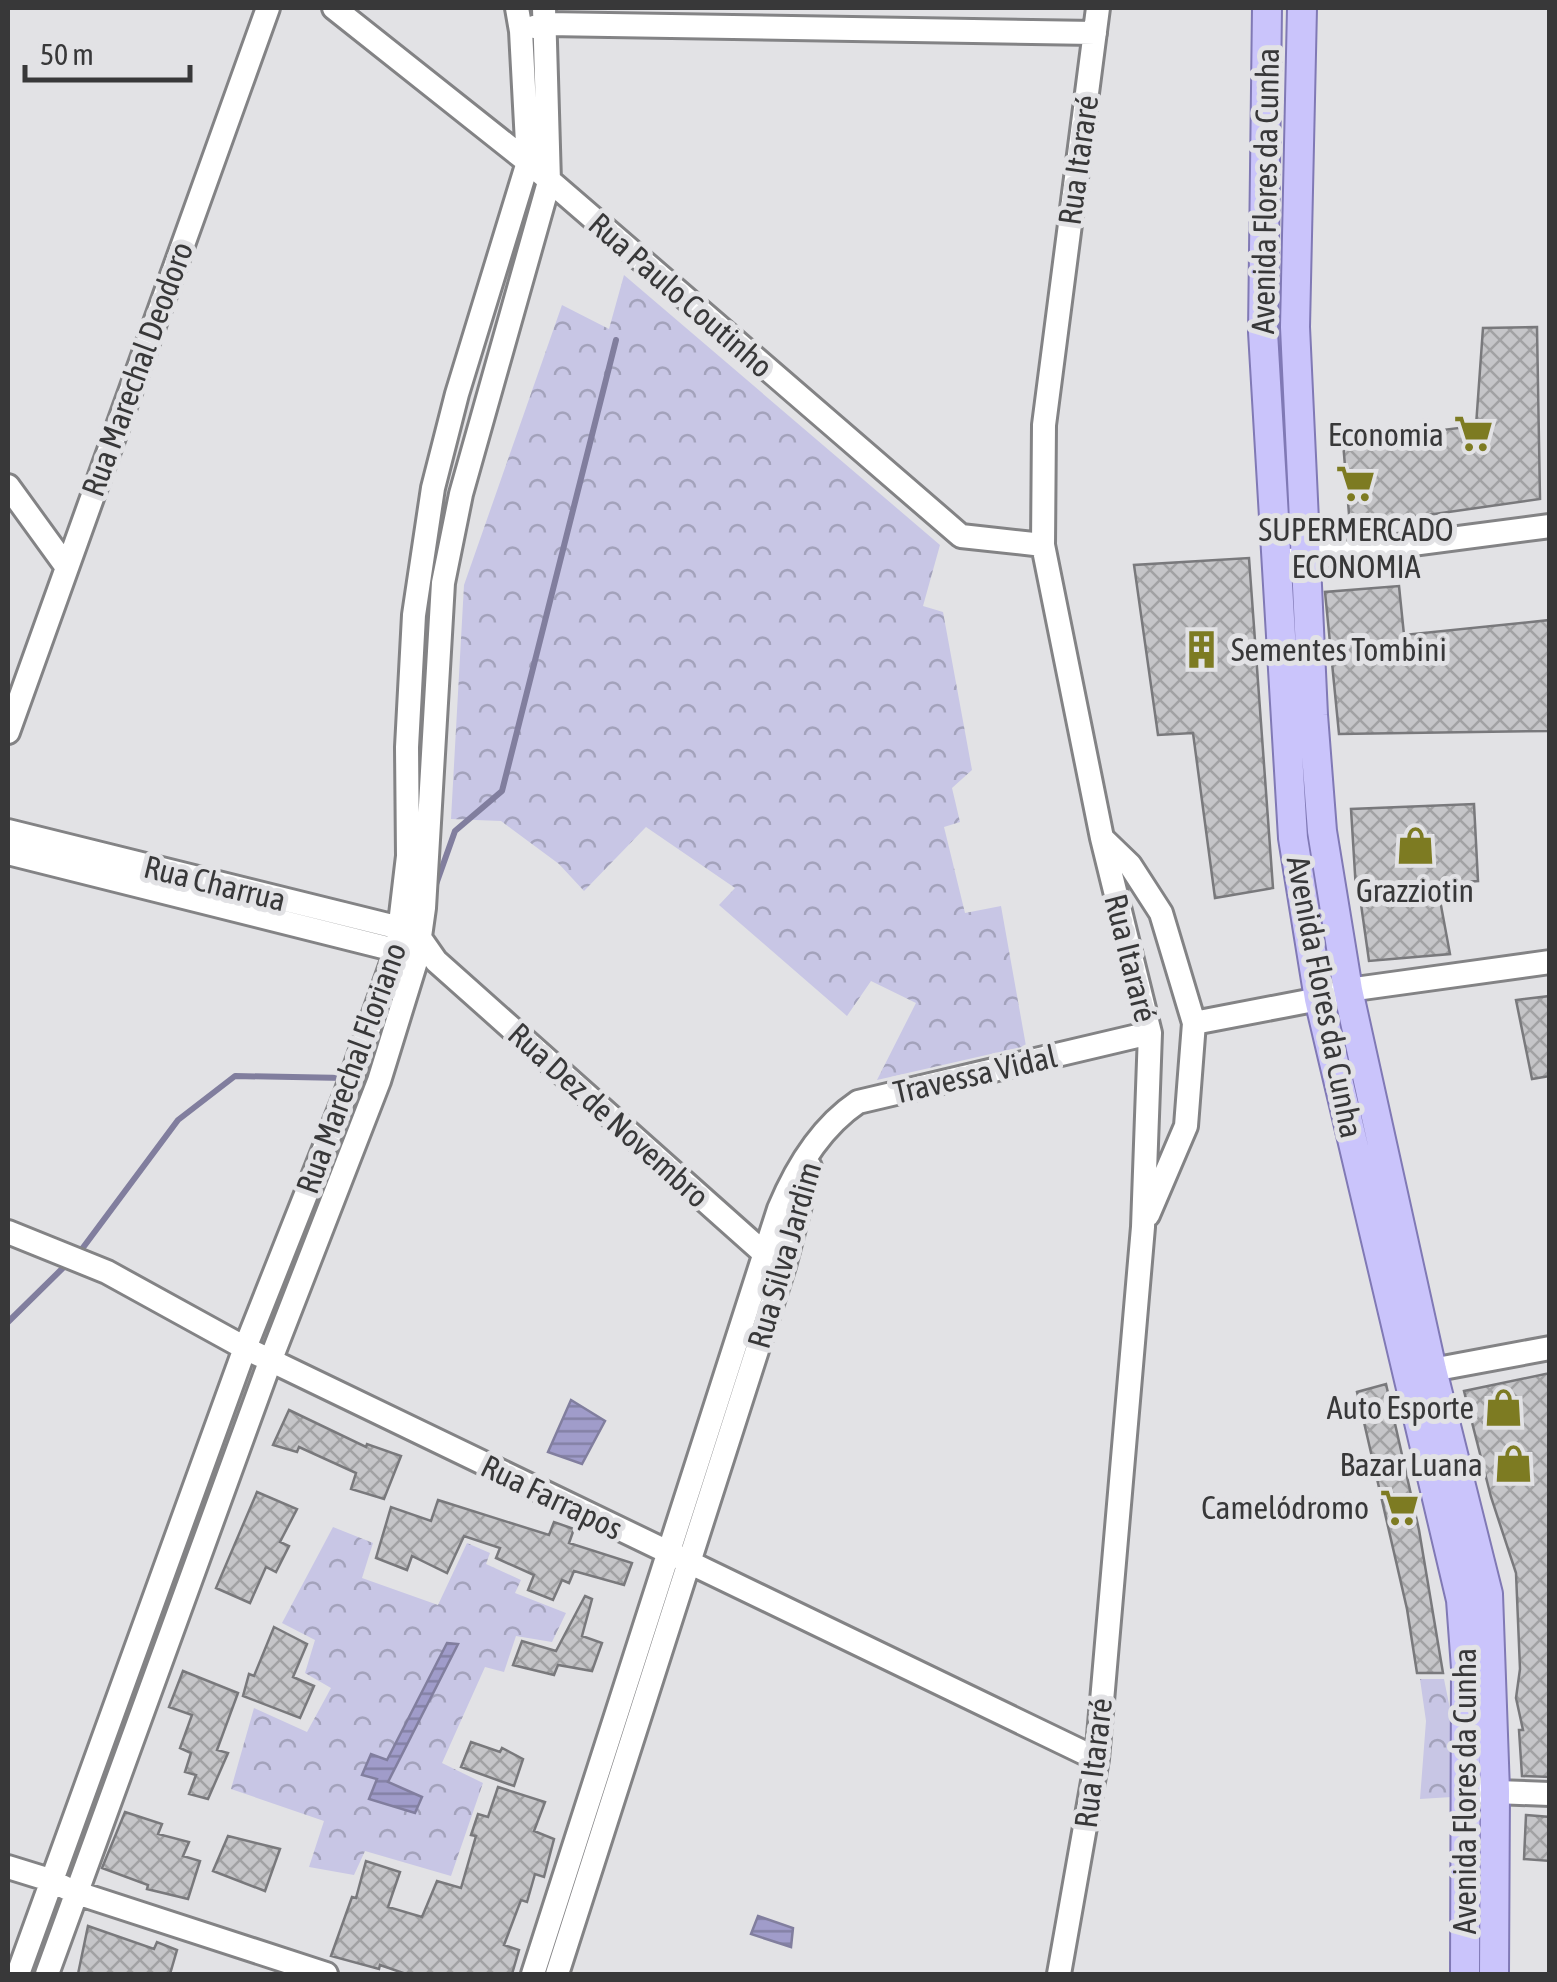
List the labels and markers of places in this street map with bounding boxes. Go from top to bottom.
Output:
supermarket icon: Economia [1453,413,1495,455]
place label: Economia [1328,416,1444,453]
supermarket icon: SUPERMERCADO ECONOMIA [1335,463,1377,505]
place label: SUPERMERCADO ECONOMIA [1258,511,1454,585]
building icon: Sementes Tombini [1180,628,1222,670]
place label: Sementes Tombini [1231,631,1447,668]
shop icon: Grazziotin [1394,824,1436,866]
place label: Grazziotin [1356,872,1474,909]
shop icon: Auto Esporte [1483,1386,1525,1428]
place label: Auto Esporte [1327,1389,1474,1426]
shop icon: Bazar Luana [1492,1443,1534,1485]
place label: Bazar Luana [1340,1446,1483,1483]
supermarket icon: Camelódromo [1378,1486,1420,1528]
place label: Camelódromo [1201,1489,1369,1526]

